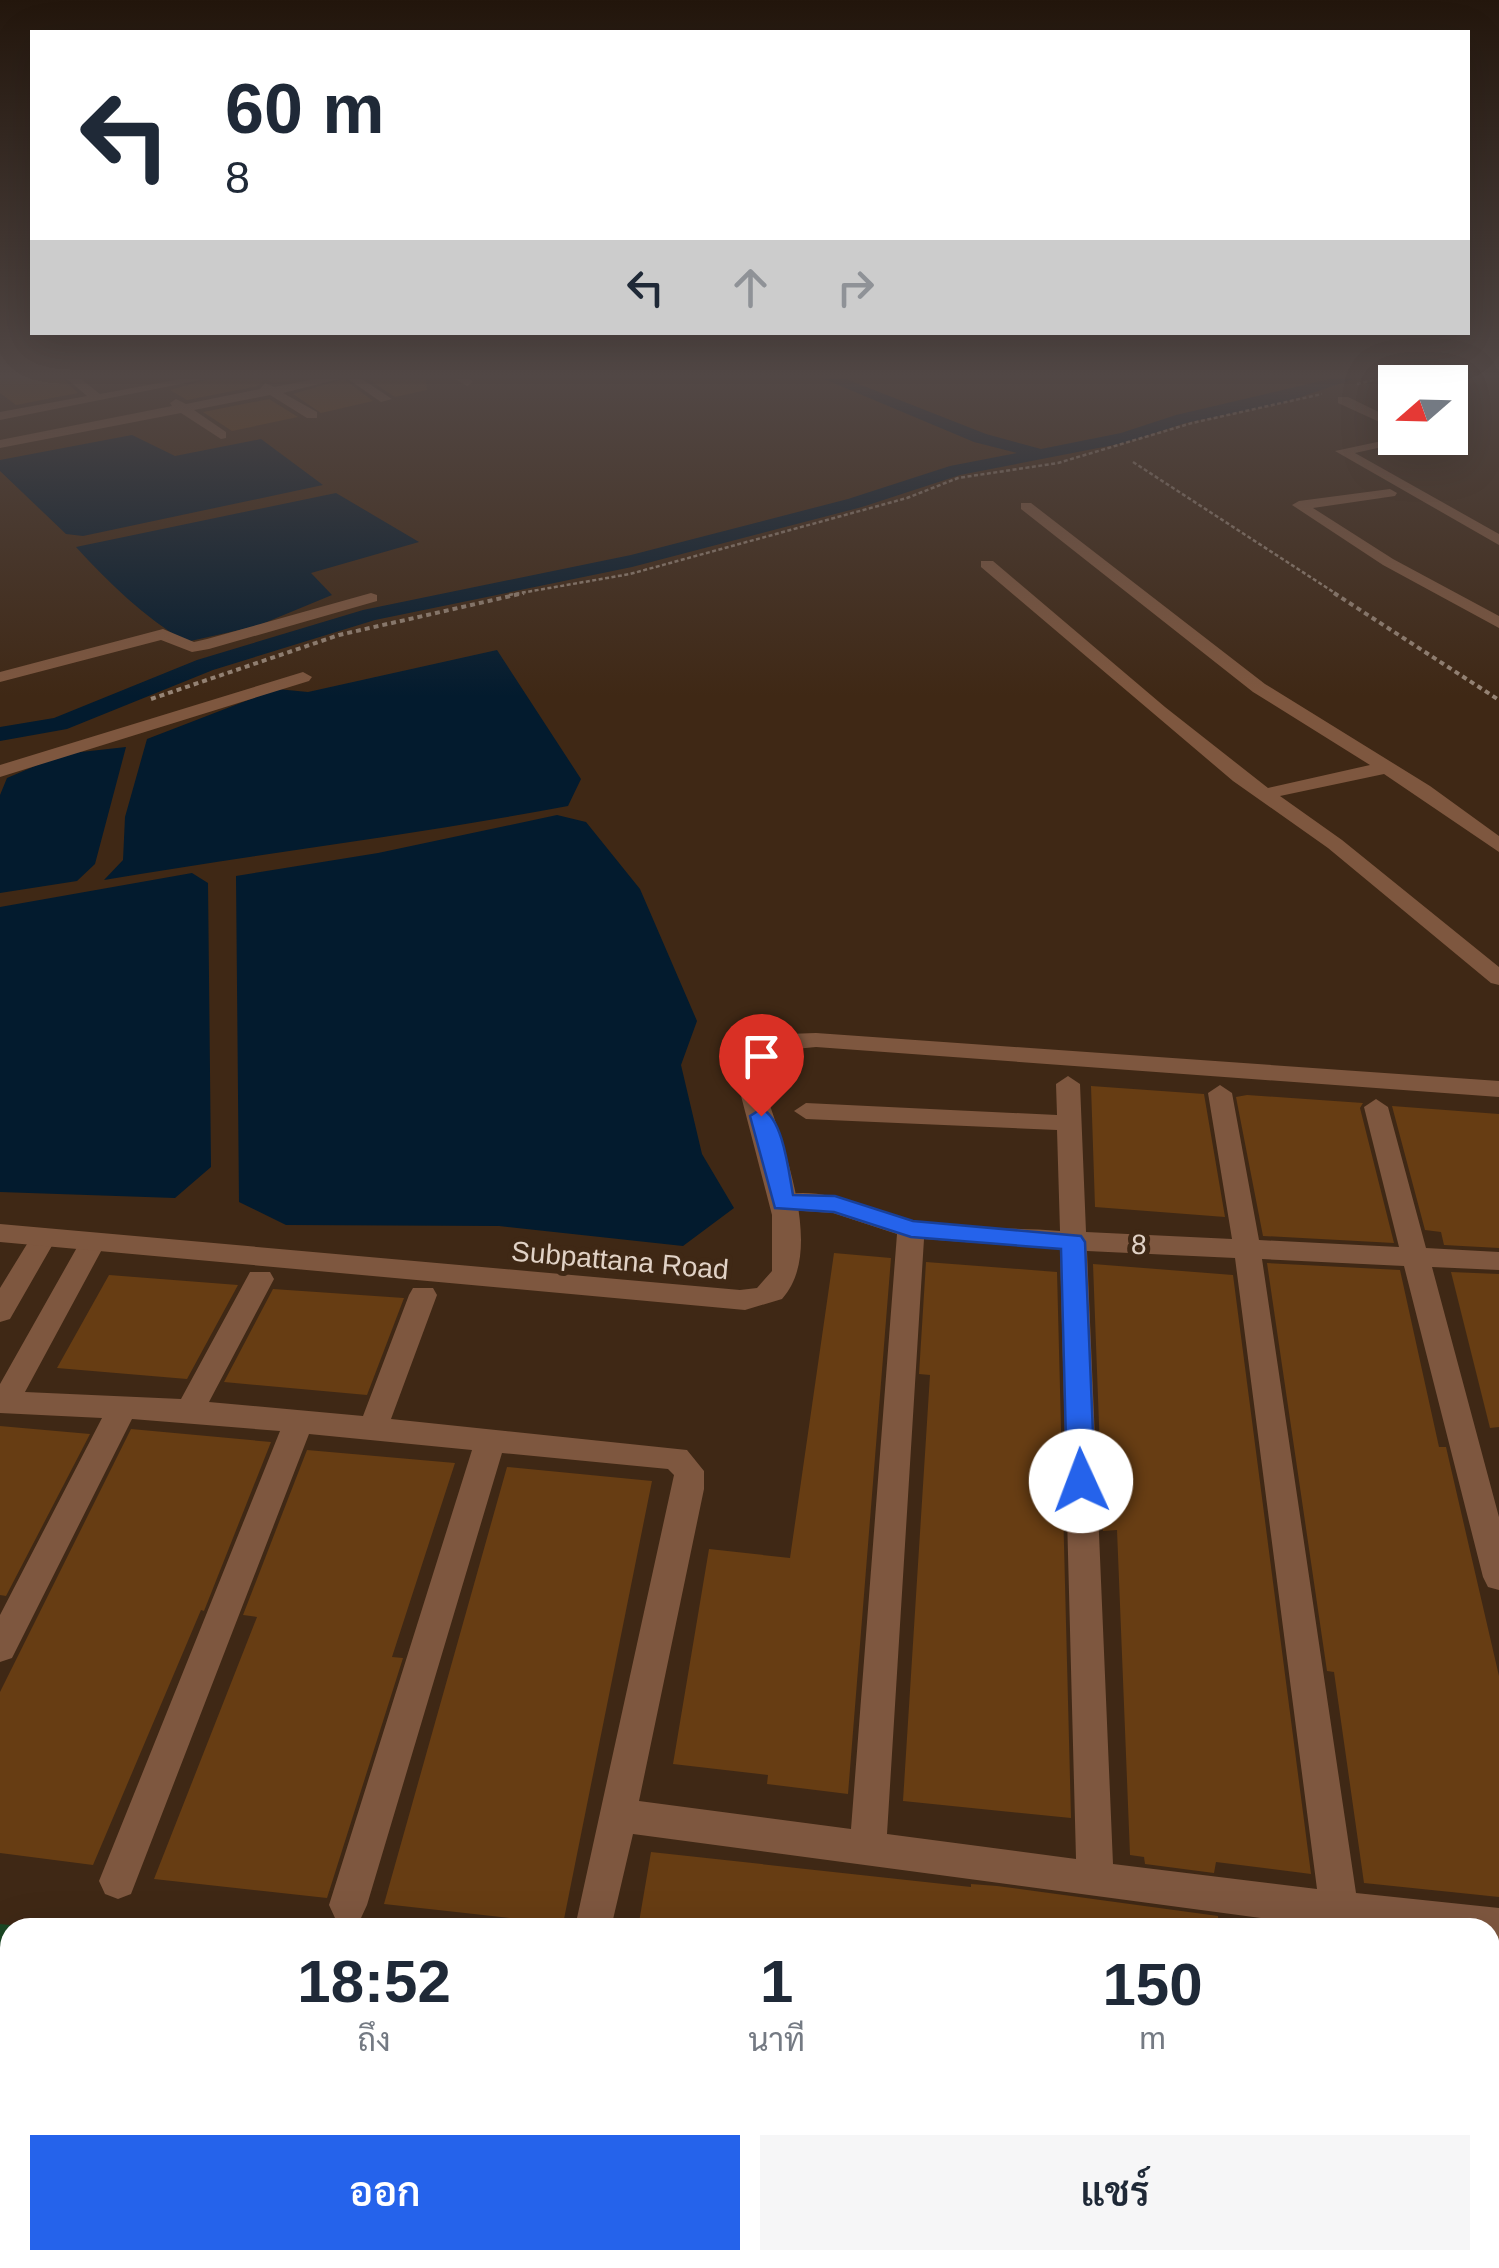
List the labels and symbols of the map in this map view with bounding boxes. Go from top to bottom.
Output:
north arrow [1378,365,1468,455]
pin [719,1014,804,1117]
street label: 8 [1131,1229,1147,1260]
street label: Subpattana Road [510,1236,730,1285]
position arrow [1029,1429,1133,1533]

